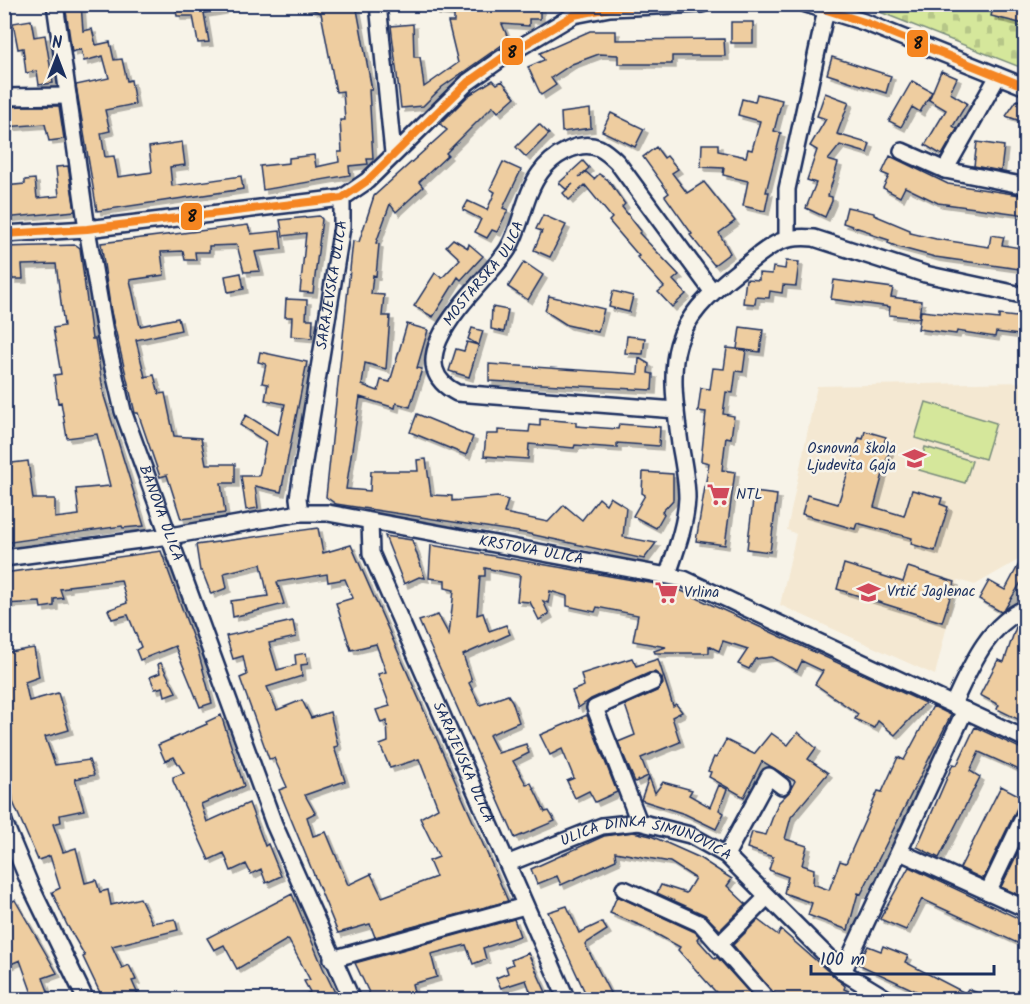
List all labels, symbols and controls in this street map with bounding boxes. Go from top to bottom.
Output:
north arrow [27,27,87,87]
line badge: 8 [906,29,929,58]
text: N [52,31,62,56]
text: 8 [913,32,923,57]
line badge: 8 [501,37,524,66]
text: 8 [507,41,517,66]
line badge: 8 [180,202,203,231]
text: 8 [187,205,197,230]
street label: MOSTARSKA ULICA [437,218,531,331]
street label: SARAJEVSKA ULICA [310,220,354,351]
place label: Osnovna škola Ljudevita Gaja [807,437,896,478]
school or university icon: Osnovna škola Ljudevita Gaja [901,445,927,471]
street label: BANOVA ULICA [132,462,189,565]
supermarket icon: NTL [705,482,731,508]
place label: NTL [736,483,762,507]
street label: KRSTOVA ULICA [477,529,585,572]
school or university icon: Vrtić Jaglenac [856,579,882,605]
supermarket icon: Vrlina [653,580,679,606]
place label: Vrtić Jaglenac [887,580,976,604]
place label: Vrlina [684,581,719,605]
street label: SARAJEVSKA ULICA [426,698,500,827]
street label: ULICA DINKA ŠIMUNOVIĆA [557,810,736,868]
scale bar [811,938,994,976]
text: 100 m [820,946,865,975]

